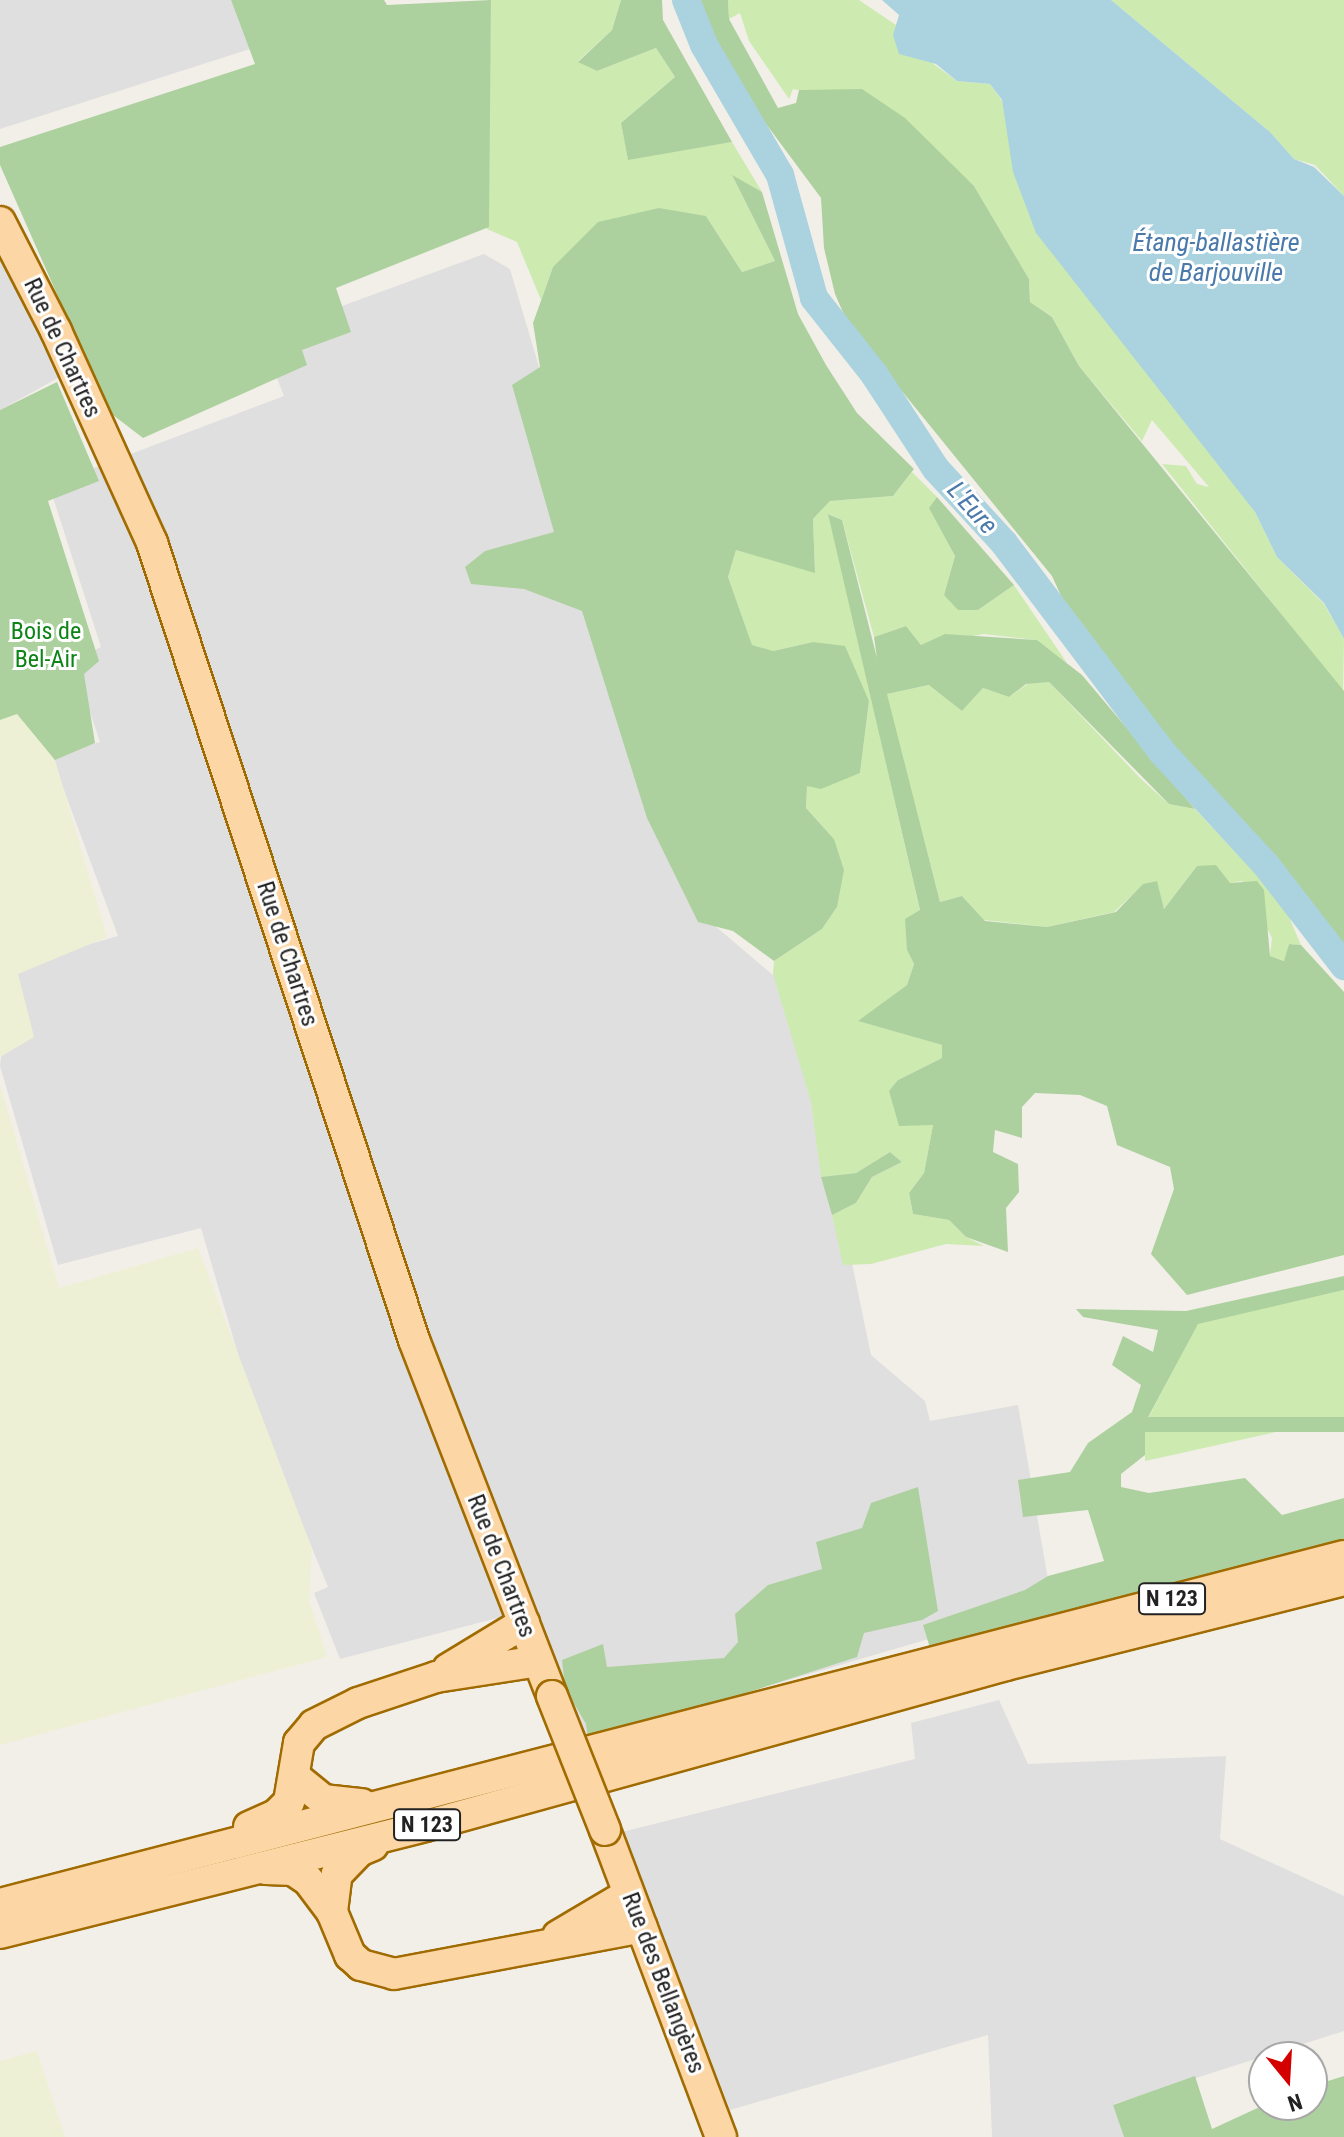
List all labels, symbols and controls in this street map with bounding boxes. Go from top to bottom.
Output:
water label: Étang-ballastière de Barjouville [1132,227,1300,288]
street label: Rue de Chartres [17,274,107,422]
water label: L'Eure [940,475,1004,541]
park label: Bois de Bel-Air [11,618,81,674]
street label: Rue de Chartres [250,878,324,1030]
street label: Rue de Chartres [461,1490,541,1642]
road number: N 123 [1138,1581,1206,1617]
road number: N 123 [393,1807,461,1843]
street label: Rue des Bellangères [615,1888,711,2078]
north arrow [1248,2041,1328,2121]
text: N [1285,2088,1305,2116]

